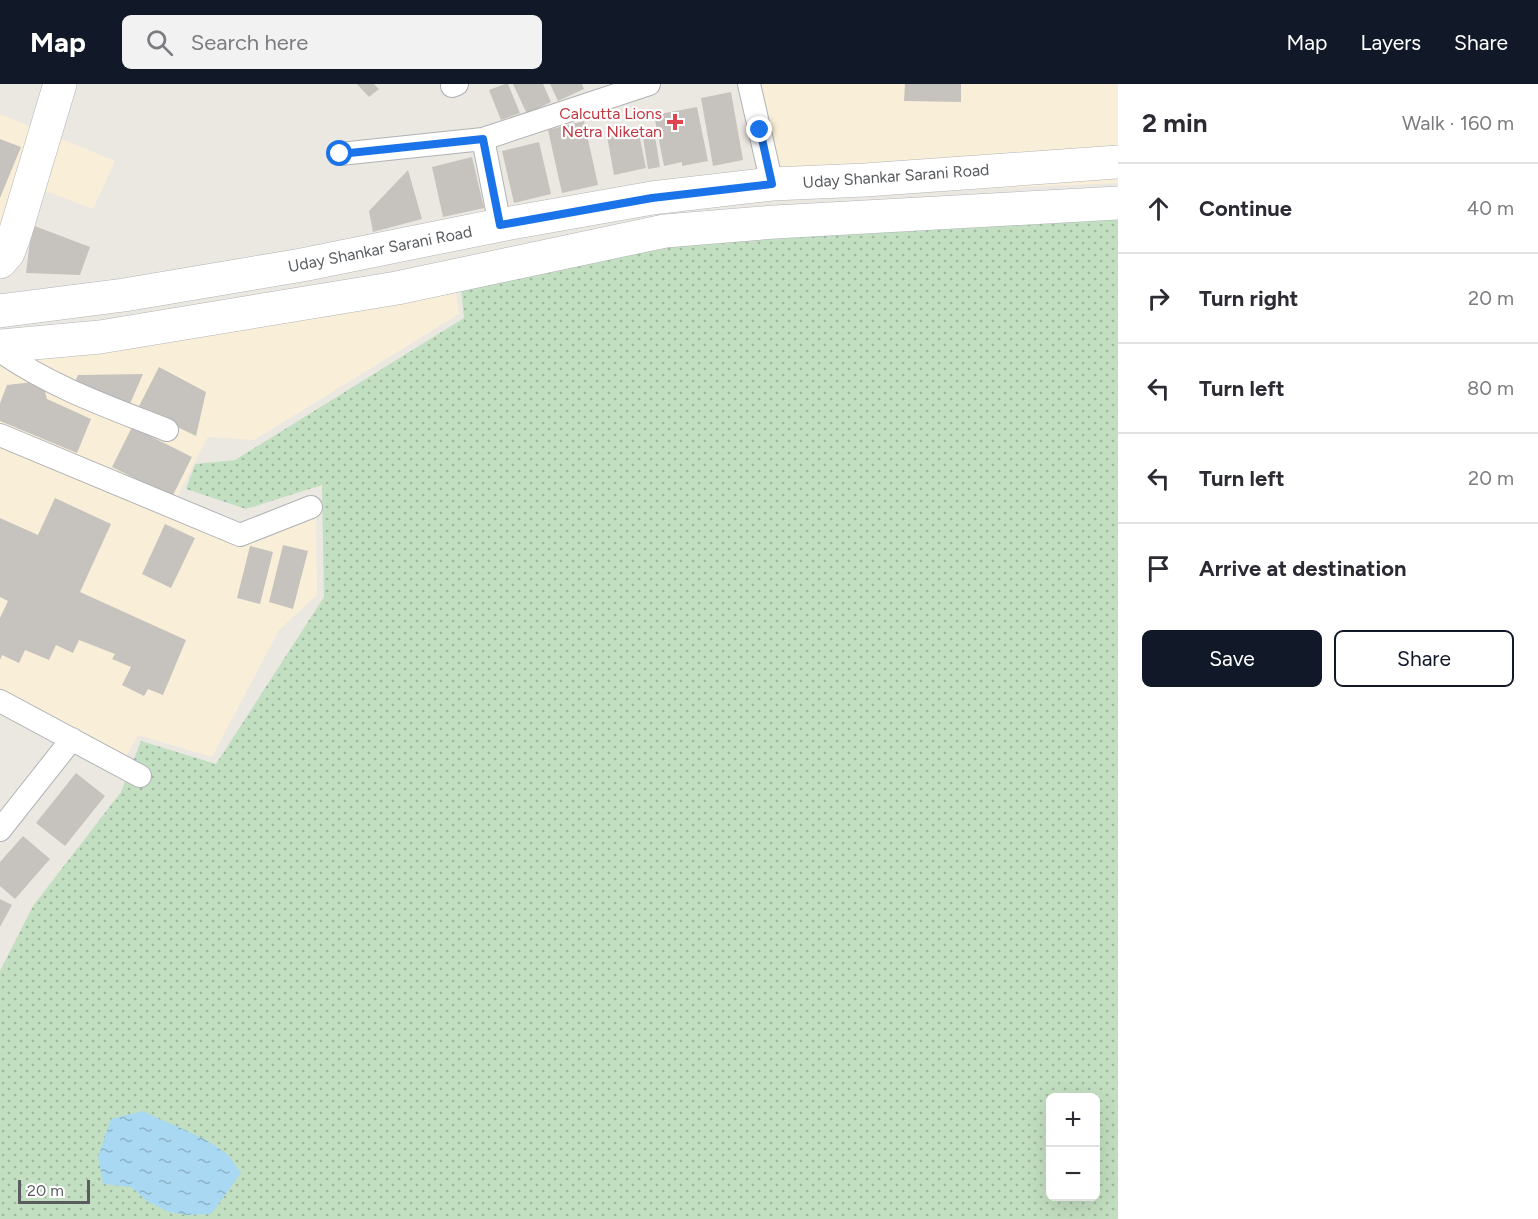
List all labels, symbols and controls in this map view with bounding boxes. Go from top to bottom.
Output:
search box [122,15,542,69]
text: Map [30,25,86,59]
icon: search [143,26,176,59]
text: Search here [191,29,308,56]
text: Map [1287,30,1327,55]
text: Layers [1360,30,1421,55]
text: Share [1454,30,1508,55]
place label: Calcutta Lions Netra Niketan [559,104,662,141]
text: 2 min [1142,107,1208,139]
text: Walk · 160 m [1402,111,1514,135]
marker: Calcutta Lions Netra Niketan [666,113,684,131]
route end [746,116,772,142]
route start [326,140,352,166]
street label: Uday Shankar Sarani Road [802,160,990,192]
icon: ahead [1142,192,1175,225]
text: Continue [1199,195,1292,222]
text: 40 m [1467,196,1514,220]
street label: Uday Shankar Sarani Road [286,222,474,276]
icon: right [1142,282,1175,315]
text: Turn right [1199,285,1298,312]
text: 20 m [1468,286,1514,310]
icon: left [1142,372,1175,405]
text: Turn left [1199,375,1285,402]
text: 80 m [1467,376,1514,400]
icon: left [1142,462,1175,495]
text: Turn left [1199,465,1285,492]
text: 20 m [1468,466,1514,490]
icon: arrive [1142,552,1175,585]
text: Arrive at destination [1199,555,1407,582]
button: Save [1142,630,1322,687]
button: Share [1334,630,1514,687]
map controls [1046,1093,1100,1201]
button: + [1046,1093,1100,1147]
button: − [1046,1147,1100,1201]
scale bar [18,1177,90,1204]
text: 20 m [27,1181,64,1200]

